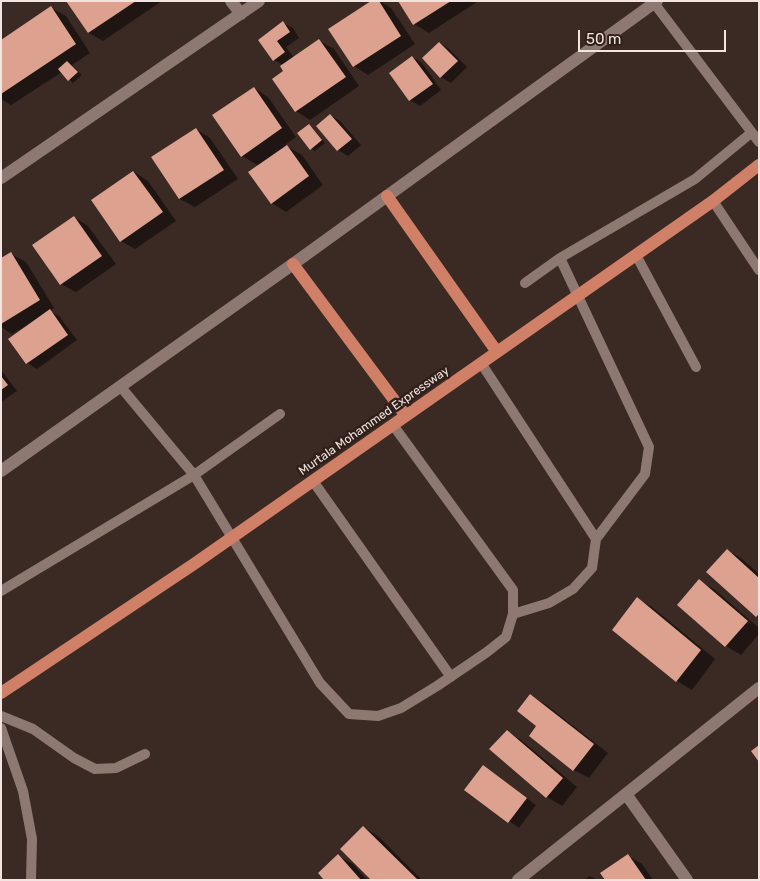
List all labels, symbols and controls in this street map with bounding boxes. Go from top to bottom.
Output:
scale bar [580,20,728,52]
text: 50 m [586,30,621,48]
street label: Murtala Mohammed Expressway [296,363,452,479]

